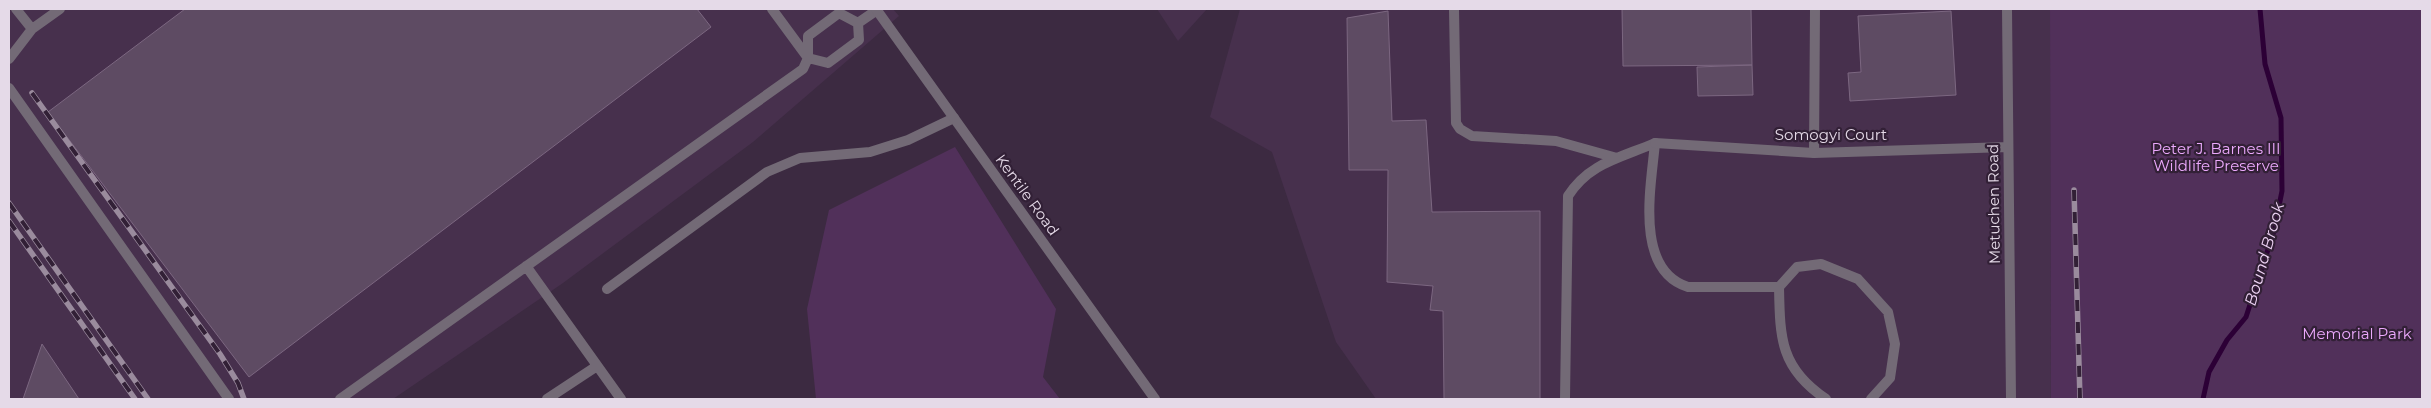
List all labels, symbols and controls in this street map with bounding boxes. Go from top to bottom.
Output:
street label: Somogyi Court [1775,125,1887,144]
park label: Peter J. Barnes III Wildlife Preserve [2151,139,2281,175]
street label: Metuchen Road [1983,144,2004,264]
street label: Kentile Road [992,150,1063,239]
water label: Bound Brook [2241,199,2289,308]
park label: Memorial Park [2302,324,2412,343]

